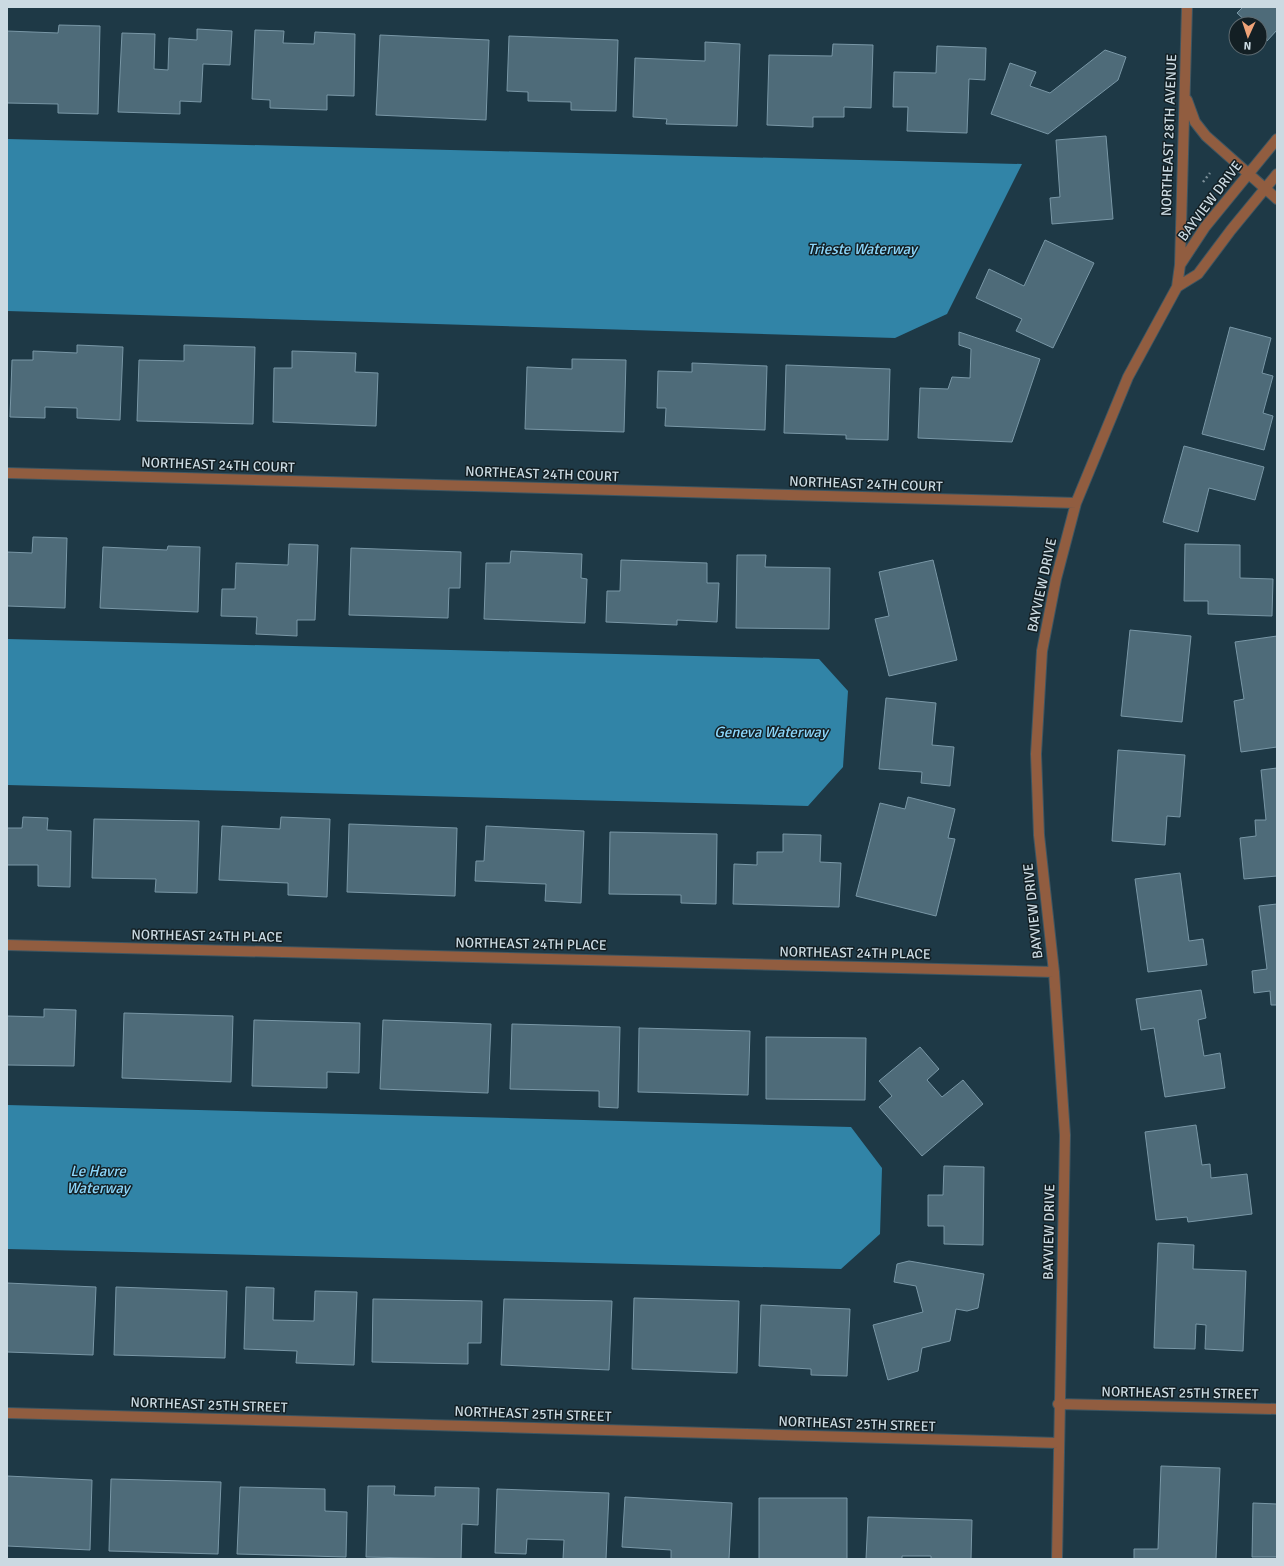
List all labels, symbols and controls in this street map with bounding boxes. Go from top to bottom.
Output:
north arrow [1228,16,1268,56]
text: N [1243,39,1252,52]
street label: NORTHEAST 28TH AVENUE [1158,54,1180,216]
street label: BAYVIEW DRIVE [1174,158,1246,244]
water label: Trieste Waterway [807,240,919,258]
street label: NORTHEAST 24TH COURT [141,454,295,476]
street label: NORTHEAST 24TH COURT [465,463,619,485]
street label: NORTHEAST 24TH COURT [789,473,943,495]
street label: BAYVIEW DRIVE [1024,536,1060,634]
water label: Geneva Waterway [714,723,830,741]
street label: BAYVIEW DRIVE [1020,862,1046,960]
street label: NORTHEAST 24TH PLACE [131,926,283,946]
street label: NORTHEAST 24TH PLACE [455,934,607,954]
street label: NORTHEAST 24TH PLACE [779,943,931,963]
water label: Le Havre Waterway [66,1162,132,1197]
street label: BAYVIEW DRIVE [1040,1184,1058,1280]
street label: NORTHEAST 25TH STREET [1101,1383,1259,1403]
street label: NORTHEAST 25TH STREET [130,1394,288,1416]
street label: NORTHEAST 25TH STREET [454,1403,612,1425]
street label: NORTHEAST 25TH STREET [778,1413,936,1435]

